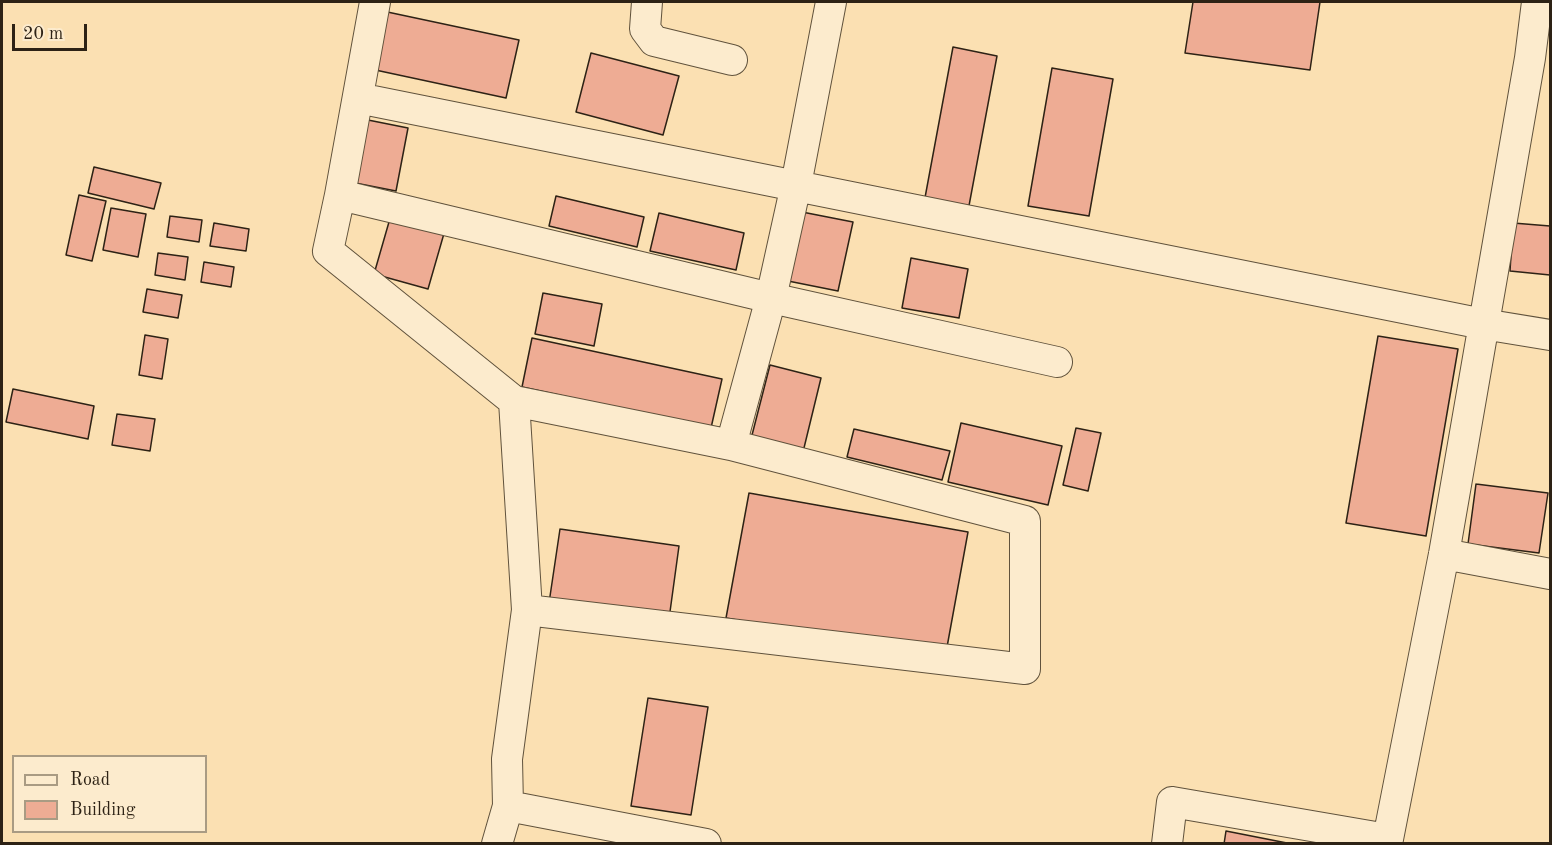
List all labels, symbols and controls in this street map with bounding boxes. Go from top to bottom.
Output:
scale bar [15,12,90,50]
text: 20 m [23,25,63,43]
legend [12,755,207,833]
text: Road [70,771,110,789]
text: Building [70,801,135,819]

